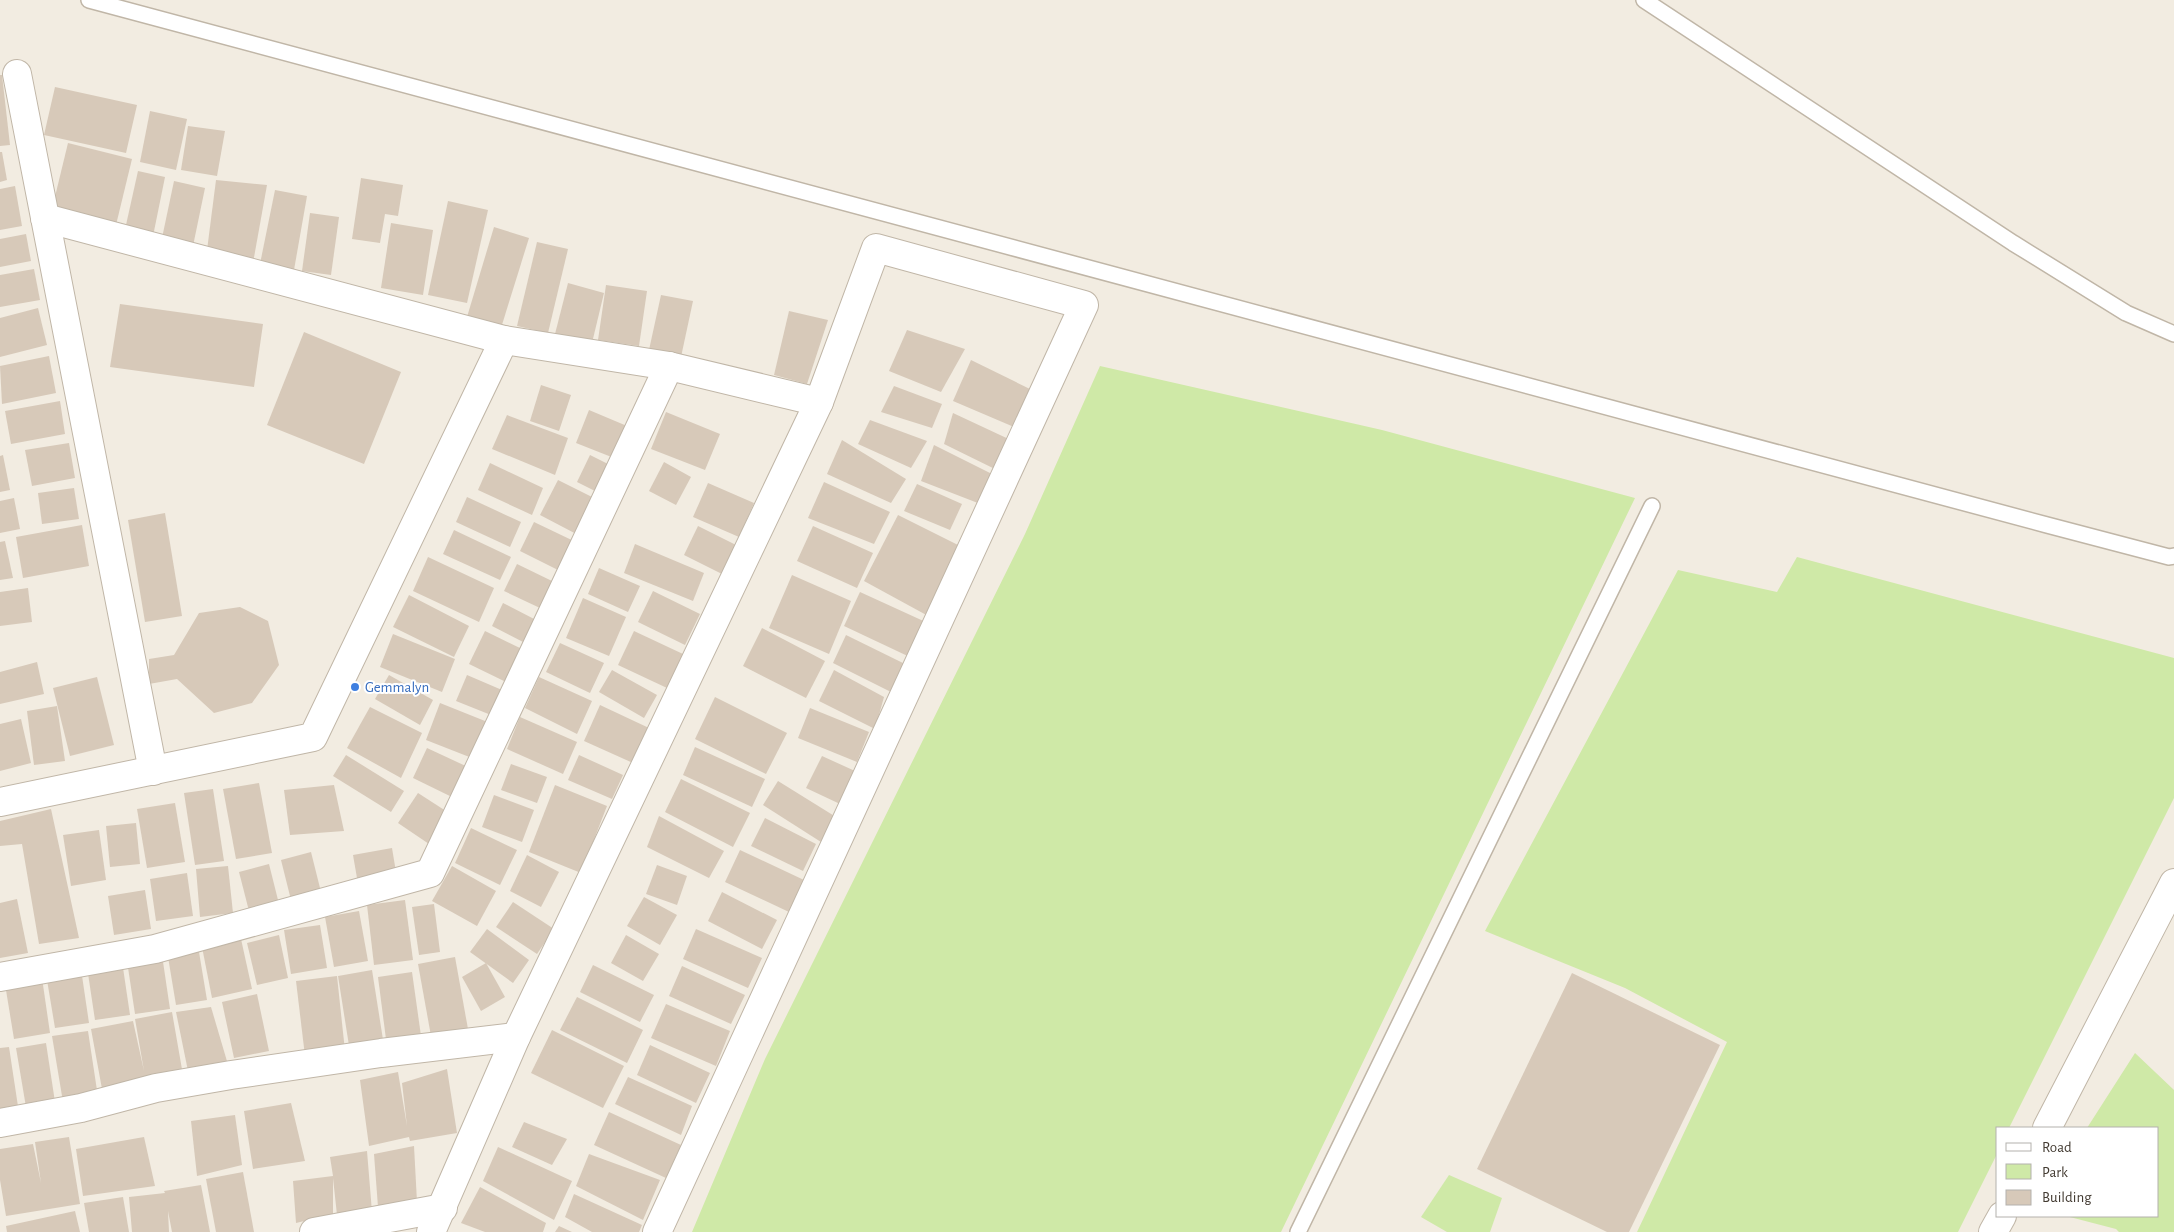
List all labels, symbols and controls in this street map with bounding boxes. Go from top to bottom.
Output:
place label: Gemmalyn [365,680,429,695]
marker: Gemmalyn [349,681,361,693]
legend [1996,1127,2159,1217]
text: Road [2042,1140,2072,1155]
text: Park [2042,1165,2068,1180]
text: Building [2042,1190,2092,1205]

